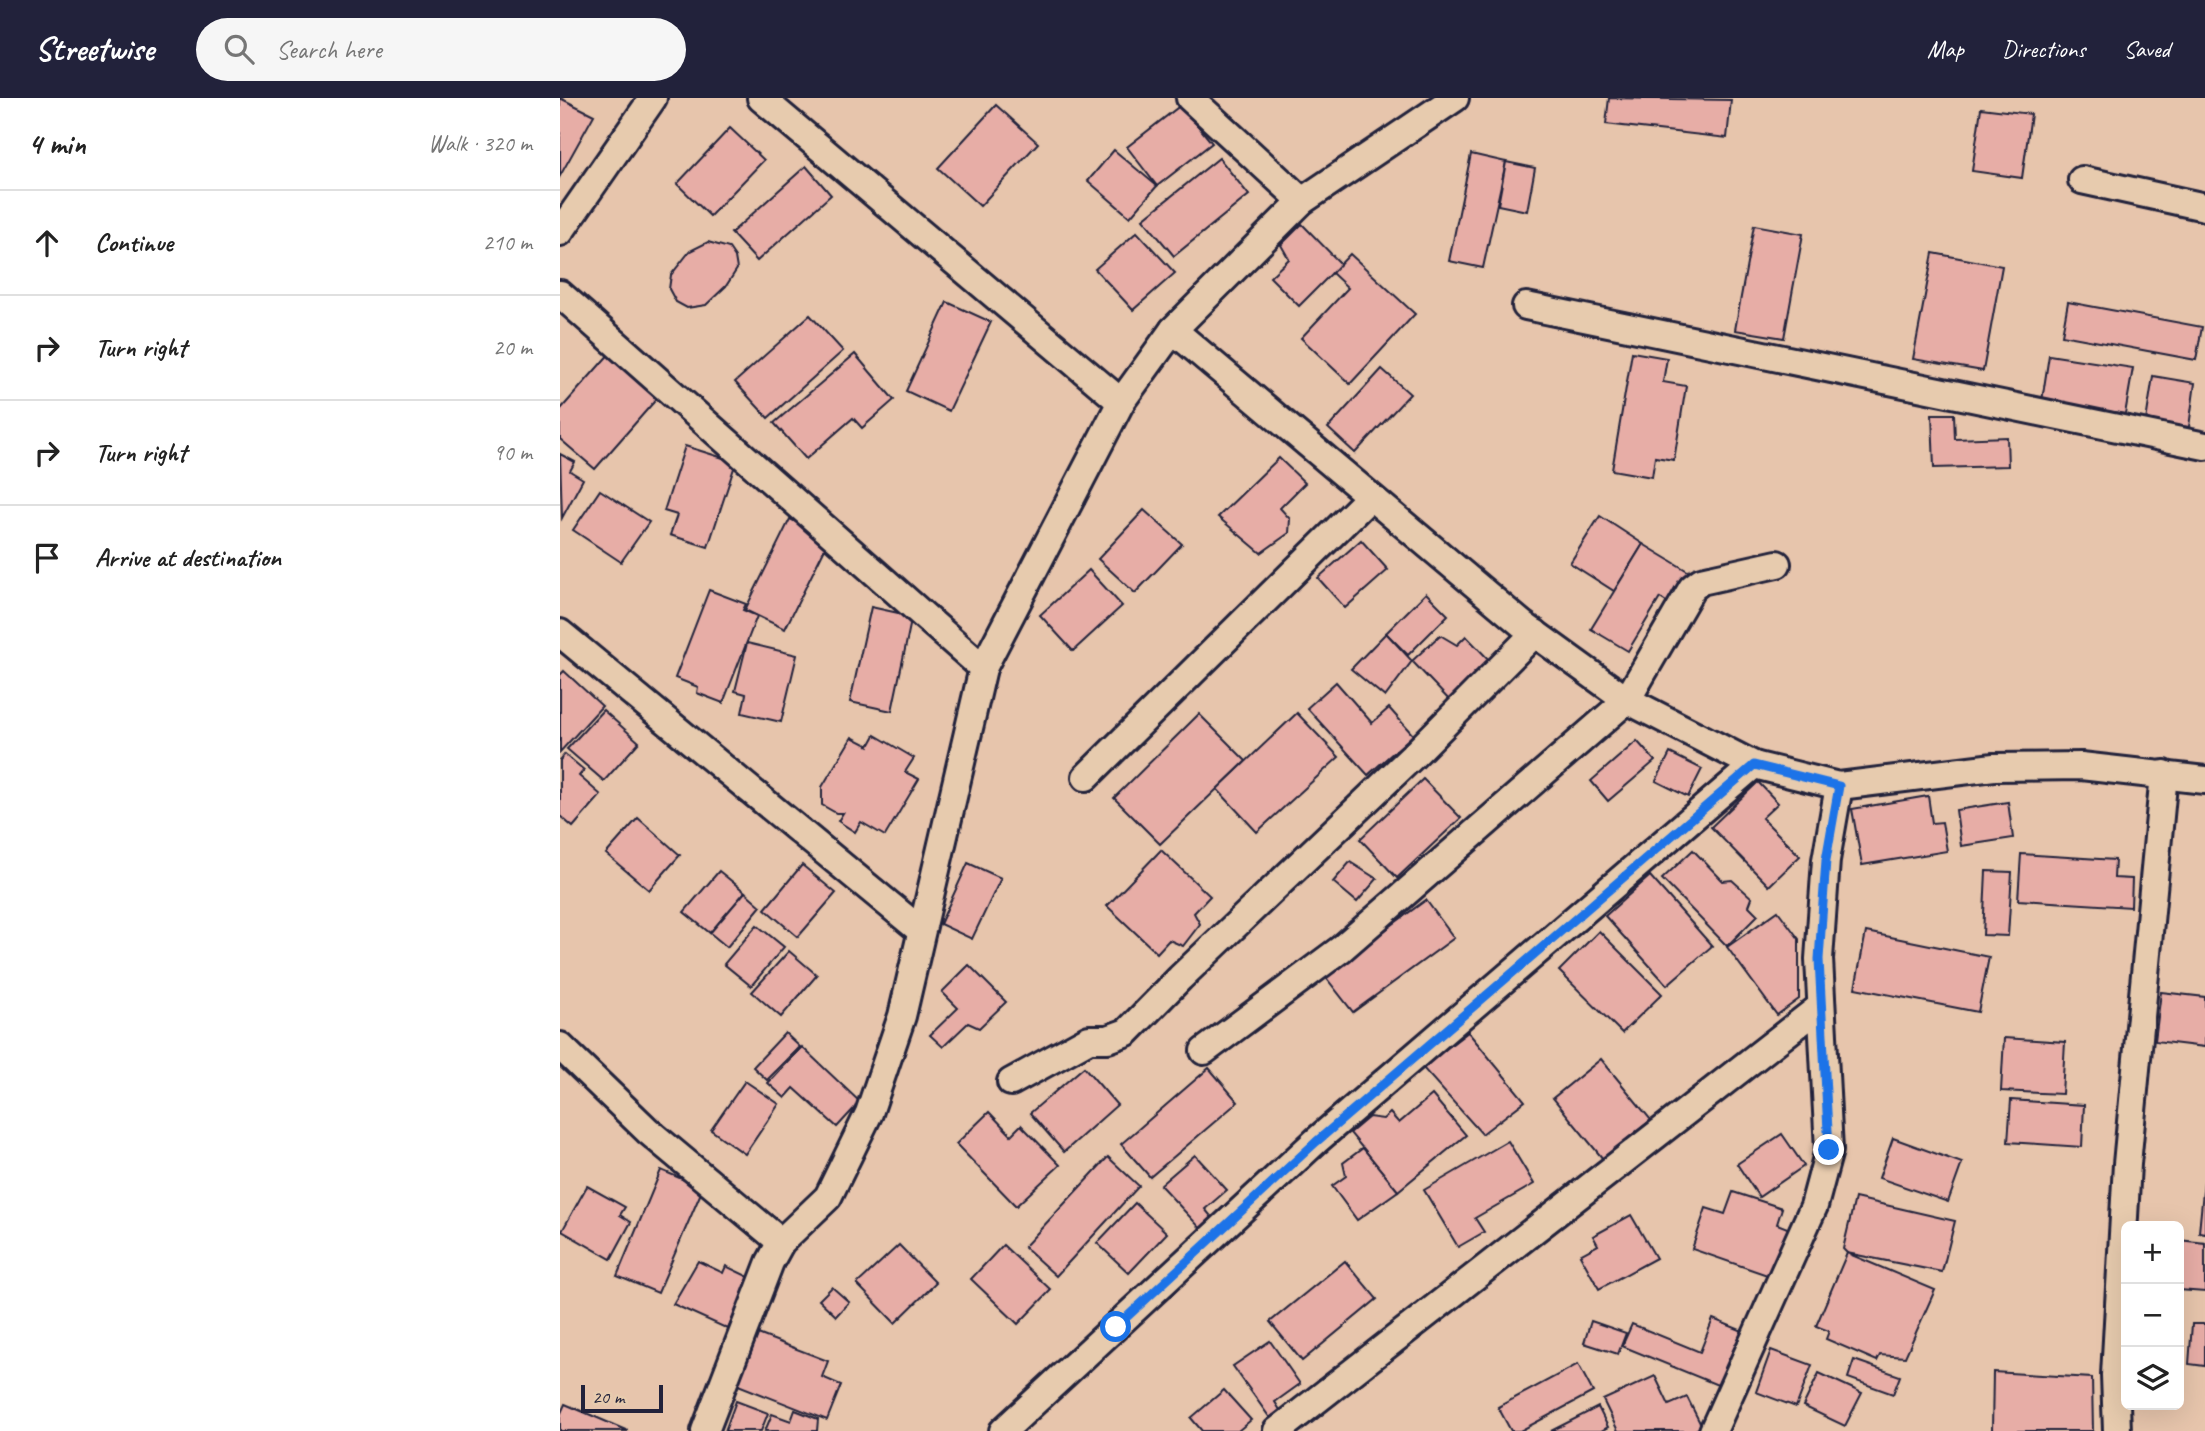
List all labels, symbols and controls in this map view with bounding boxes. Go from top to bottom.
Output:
search box [196,18,686,81]
text: Streetwise [35,28,154,70]
icon: search [220,30,258,68]
text: Search here [276,33,382,66]
text: Map [1927,34,1964,64]
text: Directions [2002,34,2085,64]
text: Saved [2123,34,2170,64]
text: 4 min [28,125,85,163]
text: Walk · 320 m [428,129,532,158]
icon: ahead [28,224,66,262]
text: Continue [95,226,173,259]
text: 210 m [483,228,532,257]
icon: right [28,329,66,367]
text: Turn right [95,331,186,364]
text: 20 m [493,333,532,362]
icon: right [28,434,66,472]
text: Turn right [95,436,186,469]
text: 90 m [493,438,532,467]
icon: arrive [28,539,66,577]
text: Arrive at destination [95,541,281,574]
route end [1813,1134,1844,1165]
map controls [2121,1221,2184,1410]
button: + [2121,1221,2184,1284]
button: − [2121,1284,2184,1347]
route start [1100,1311,1131,1342]
button: layers [2121,1347,2184,1410]
scale bar [581,1382,663,1414]
text: 20 m [592,1385,624,1409]

